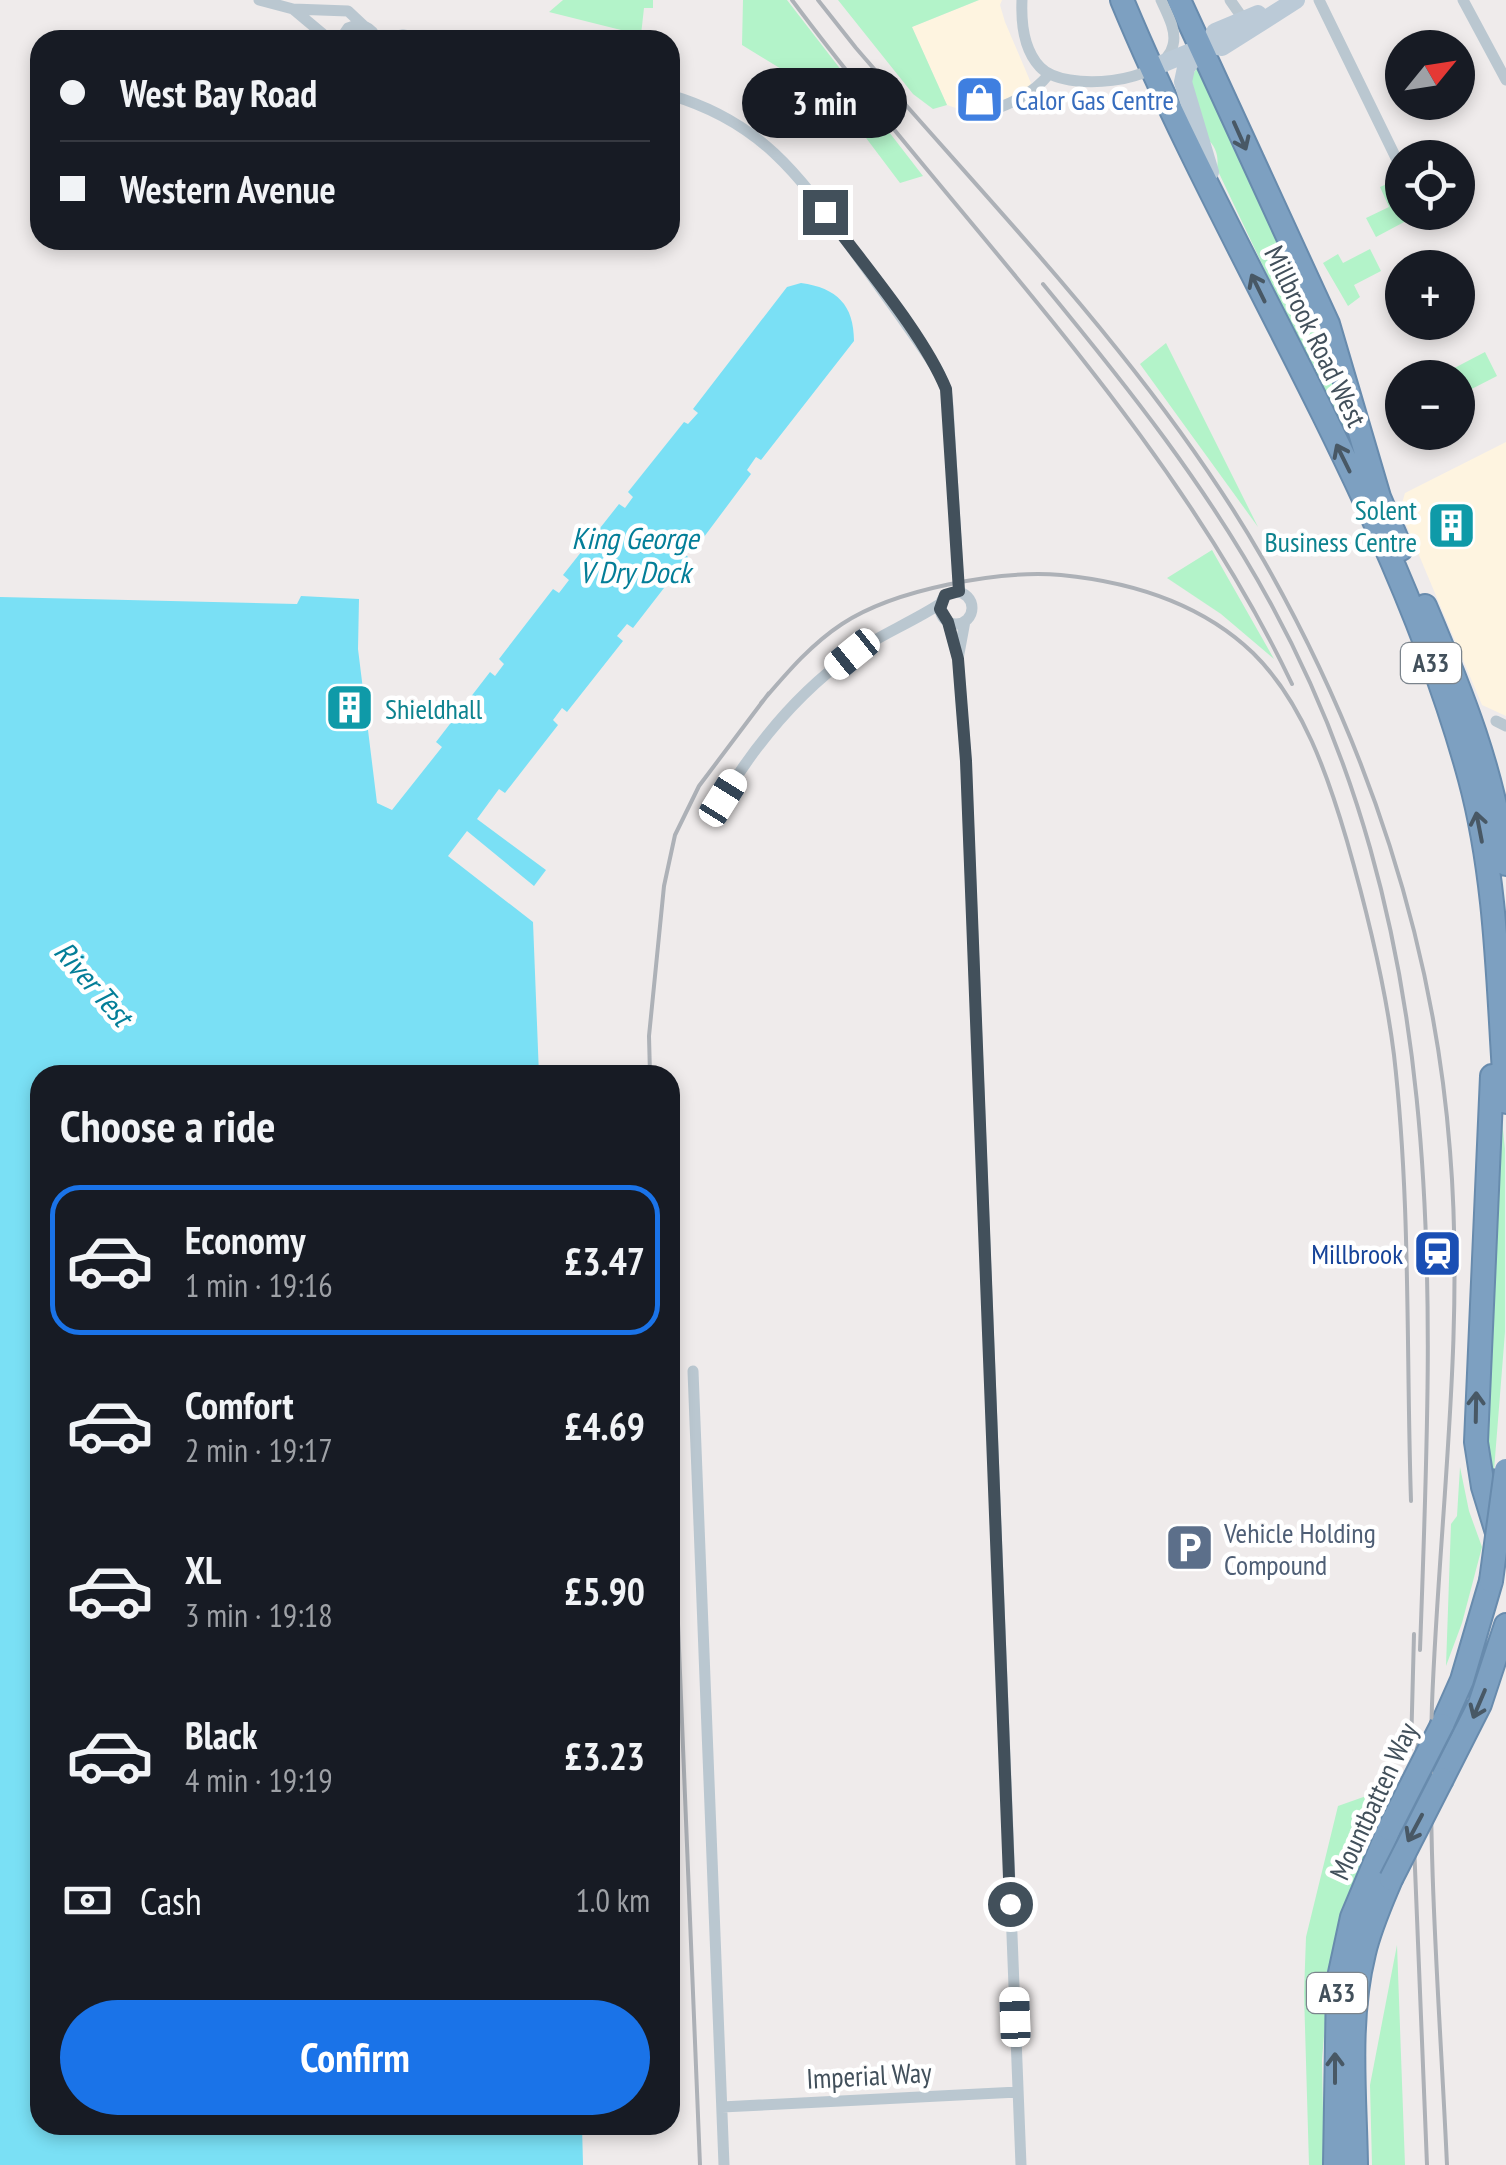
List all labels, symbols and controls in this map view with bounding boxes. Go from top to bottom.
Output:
north arrow [1385,30,1475,120]
map controls [1385,30,1475,450]
callout: 3 min [742,67,908,137]
text: West Bay Road [120,68,317,117]
shop icon: Calor Gas Centre [954,73,1006,125]
place label: Calor Gas Centre [1015,81,1174,118]
text: 3 min [792,82,857,124]
one-way arrow [1232,120,1250,151]
button: locate [1385,140,1475,230]
text: Western Avenue [120,164,336,213]
route end [803,190,848,235]
street label: Millbrook Road West [1256,239,1376,433]
button: + [1385,250,1475,340]
one-way arrow [1248,274,1267,304]
button: − [1385,360,1475,450]
one-way arrow [1333,443,1352,473]
place label: Solent Business Centre [1265,491,1417,560]
building icon: Solent Business Centre [1426,499,1478,551]
water label: King George V Dry Dock [571,518,700,591]
car [819,623,885,685]
road number: A33 [1401,643,1461,683]
building icon: Shieldhall [324,682,376,734]
place label: Shieldhall [385,690,483,727]
car [694,765,752,831]
one-way arrow [1469,812,1488,844]
water label: River Test [47,933,144,1036]
text: Choose a ride [60,1096,275,1154]
icon: car [65,1215,155,1305]
text: Economy [185,1215,305,1264]
station icon: Millbrook [1412,1227,1464,1279]
place label: Millbrook [1311,1235,1403,1272]
text: £3.47 [564,1236,645,1285]
text: 1 min · 19:16 [185,1264,333,1306]
icon: car [65,1380,155,1470]
text: Comfort [185,1380,294,1429]
one-way arrow [1467,1391,1486,1423]
text: £4.69 [564,1401,645,1450]
text: 2 min · 19:17 [185,1429,333,1471]
place label: Vehicle Holding Compound [1223,1514,1376,1583]
parking icon: Vehicle Holding Compound [1163,1522,1215,1574]
icon: car [65,1545,155,1635]
text: XL [185,1545,221,1594]
text: £5.90 [564,1566,645,1615]
text: 3 min · 19:18 [185,1594,333,1636]
one-way arrow [1469,1689,1487,1719]
icon: car [65,1710,155,1800]
text: Black [185,1710,258,1759]
street label: Mountbatten Way [1320,1716,1426,1886]
text: £3.23 [564,1731,645,1780]
text: 4 min · 19:19 [185,1759,333,1801]
one-way arrow [1405,1813,1424,1843]
icon: cash [60,1873,115,1928]
text: Cash [140,1876,202,1925]
text: 1.0 km [575,1879,650,1921]
route start [988,1882,1033,1927]
road number: A33 [1307,1973,1367,2013]
car [999,1986,1031,2048]
button: Confirm [60,2000,650,2115]
one-way arrow [1326,2052,1344,2084]
street label: Imperial Way [806,2053,933,2097]

